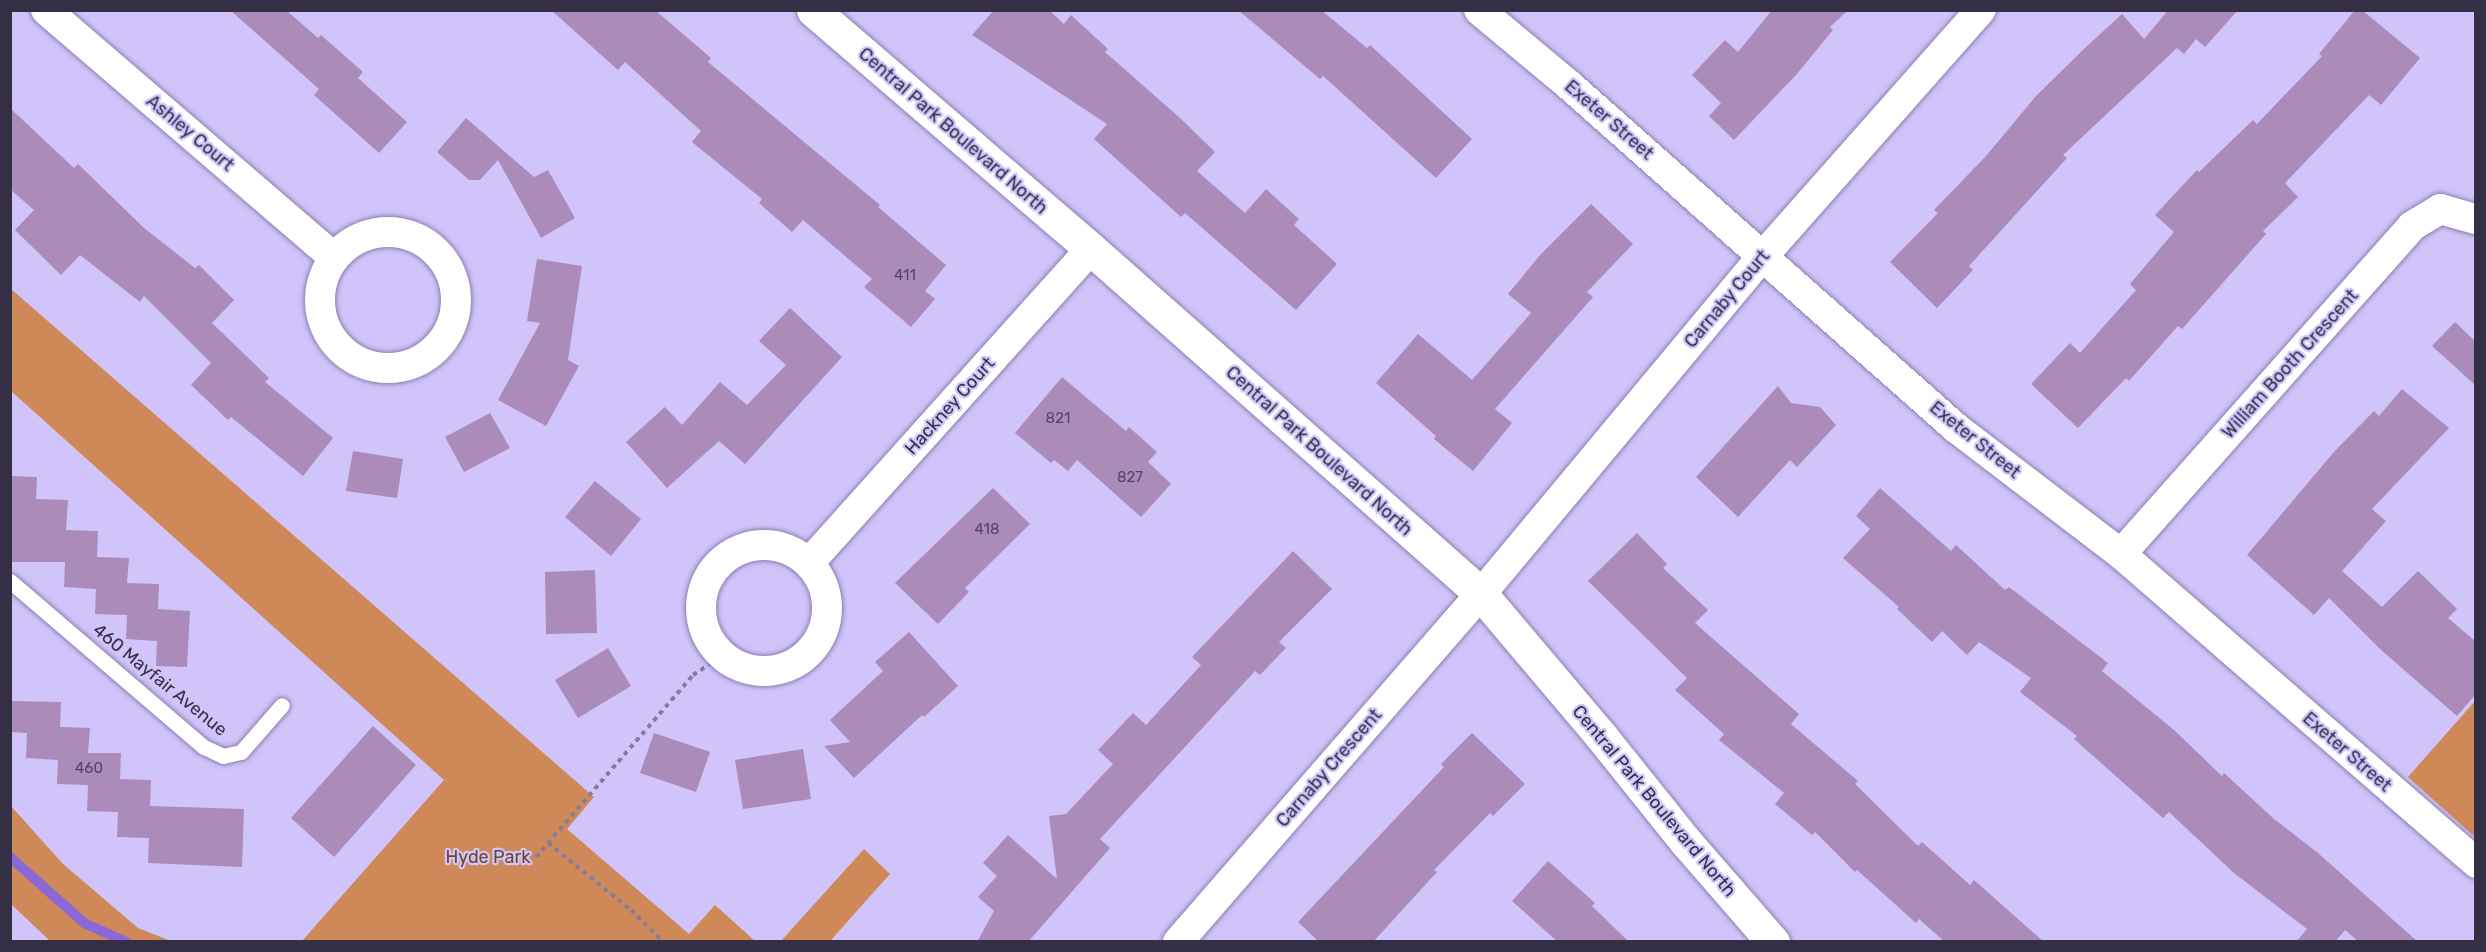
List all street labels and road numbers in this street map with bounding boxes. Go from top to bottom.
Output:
street label: Central Park Boulevard North [854,43,1052,219]
street label: Exeter Street [1560,76,1658,164]
street label: Ashley Court [142,90,238,176]
street label: Carnaby Court [1680,246,1774,352]
street label: William Booth Crescent [2217,285,2363,443]
street label: Hackney Court [900,353,1000,459]
street label: Central Park Boulevard North [1221,362,1417,540]
street label: Exeter Street [1925,397,2025,483]
street label: 460 Mayfair Avenue [88,619,232,741]
street label: Central Park Boulevard North [1567,701,1741,901]
street label: Carnaby Crescent [1272,704,1386,832]
street label: Exeter Street [2298,708,2396,796]

